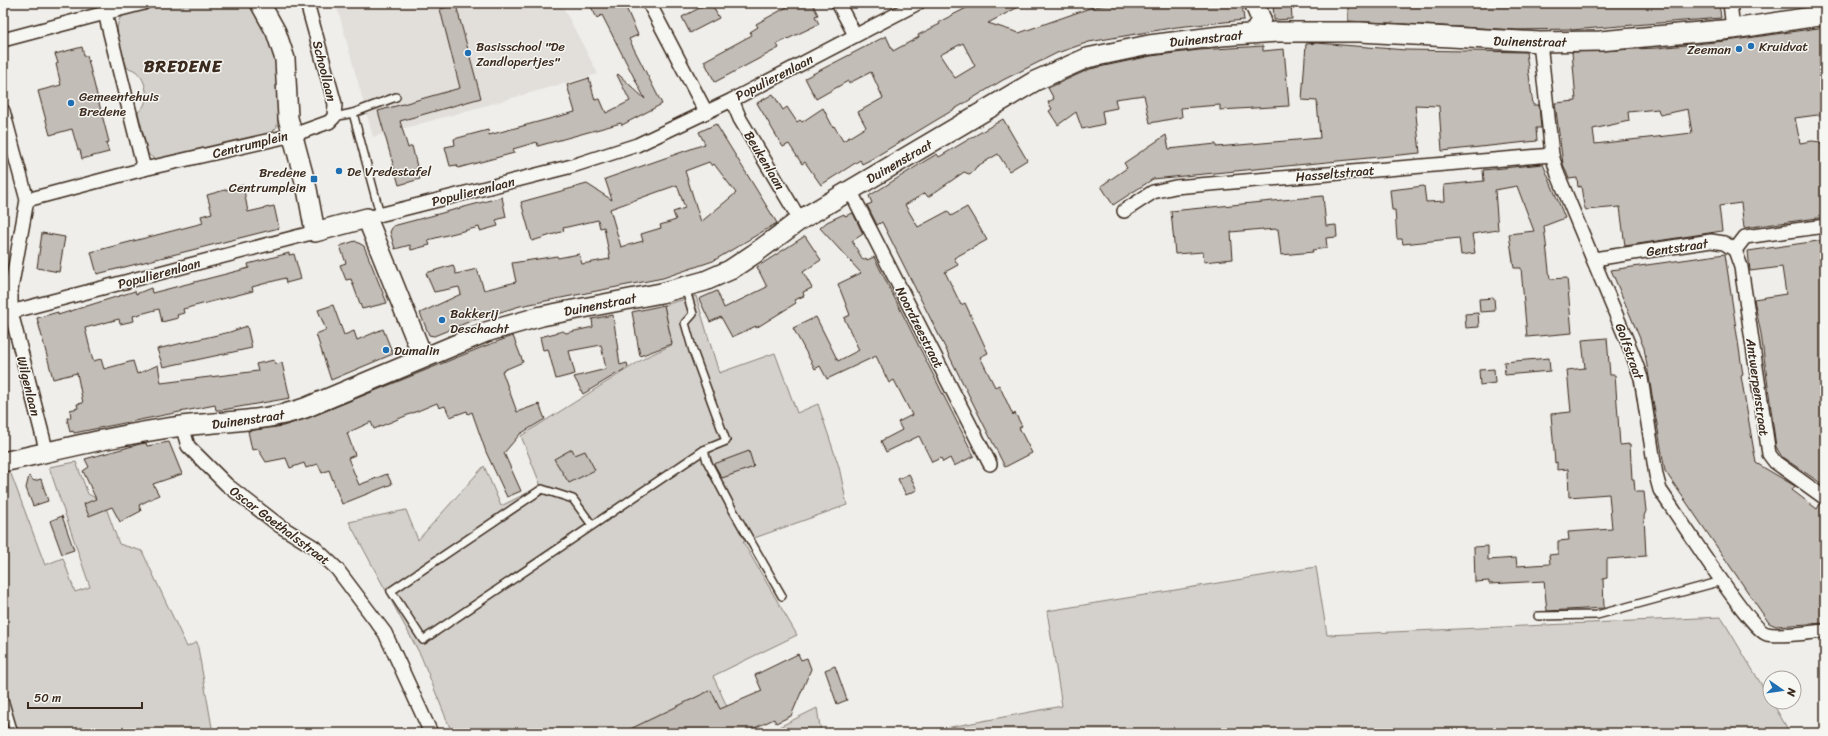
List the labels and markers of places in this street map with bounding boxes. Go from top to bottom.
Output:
place label: Basisschool "De Zandlopertjes" [476,35,565,73]
place label: Kruidvat [1759,35,1808,58]
place label: Zeeman [1687,38,1731,61]
marker: Kruidvat [1746,41,1756,51]
marker: Zeeman [1734,44,1744,54]
marker: Basisschool "De Zandlopertjes" [463,48,473,58]
place label: Gemeentehuis Bredene [79,85,159,123]
marker: Gemeentehuis Bredene [66,98,76,108]
place label: De Vredestafel [347,160,432,183]
place label: Bredene Centrumplein [229,161,306,199]
marker: De Vredestafel [334,166,344,176]
marker: Bredene Centrumplein [309,174,319,184]
place label: Bakkerij Deschacht [450,302,510,340]
marker: Bakkerij Deschacht [437,315,447,325]
place label: Dumalin [394,339,440,362]
marker: Dumalin [381,345,391,355]

